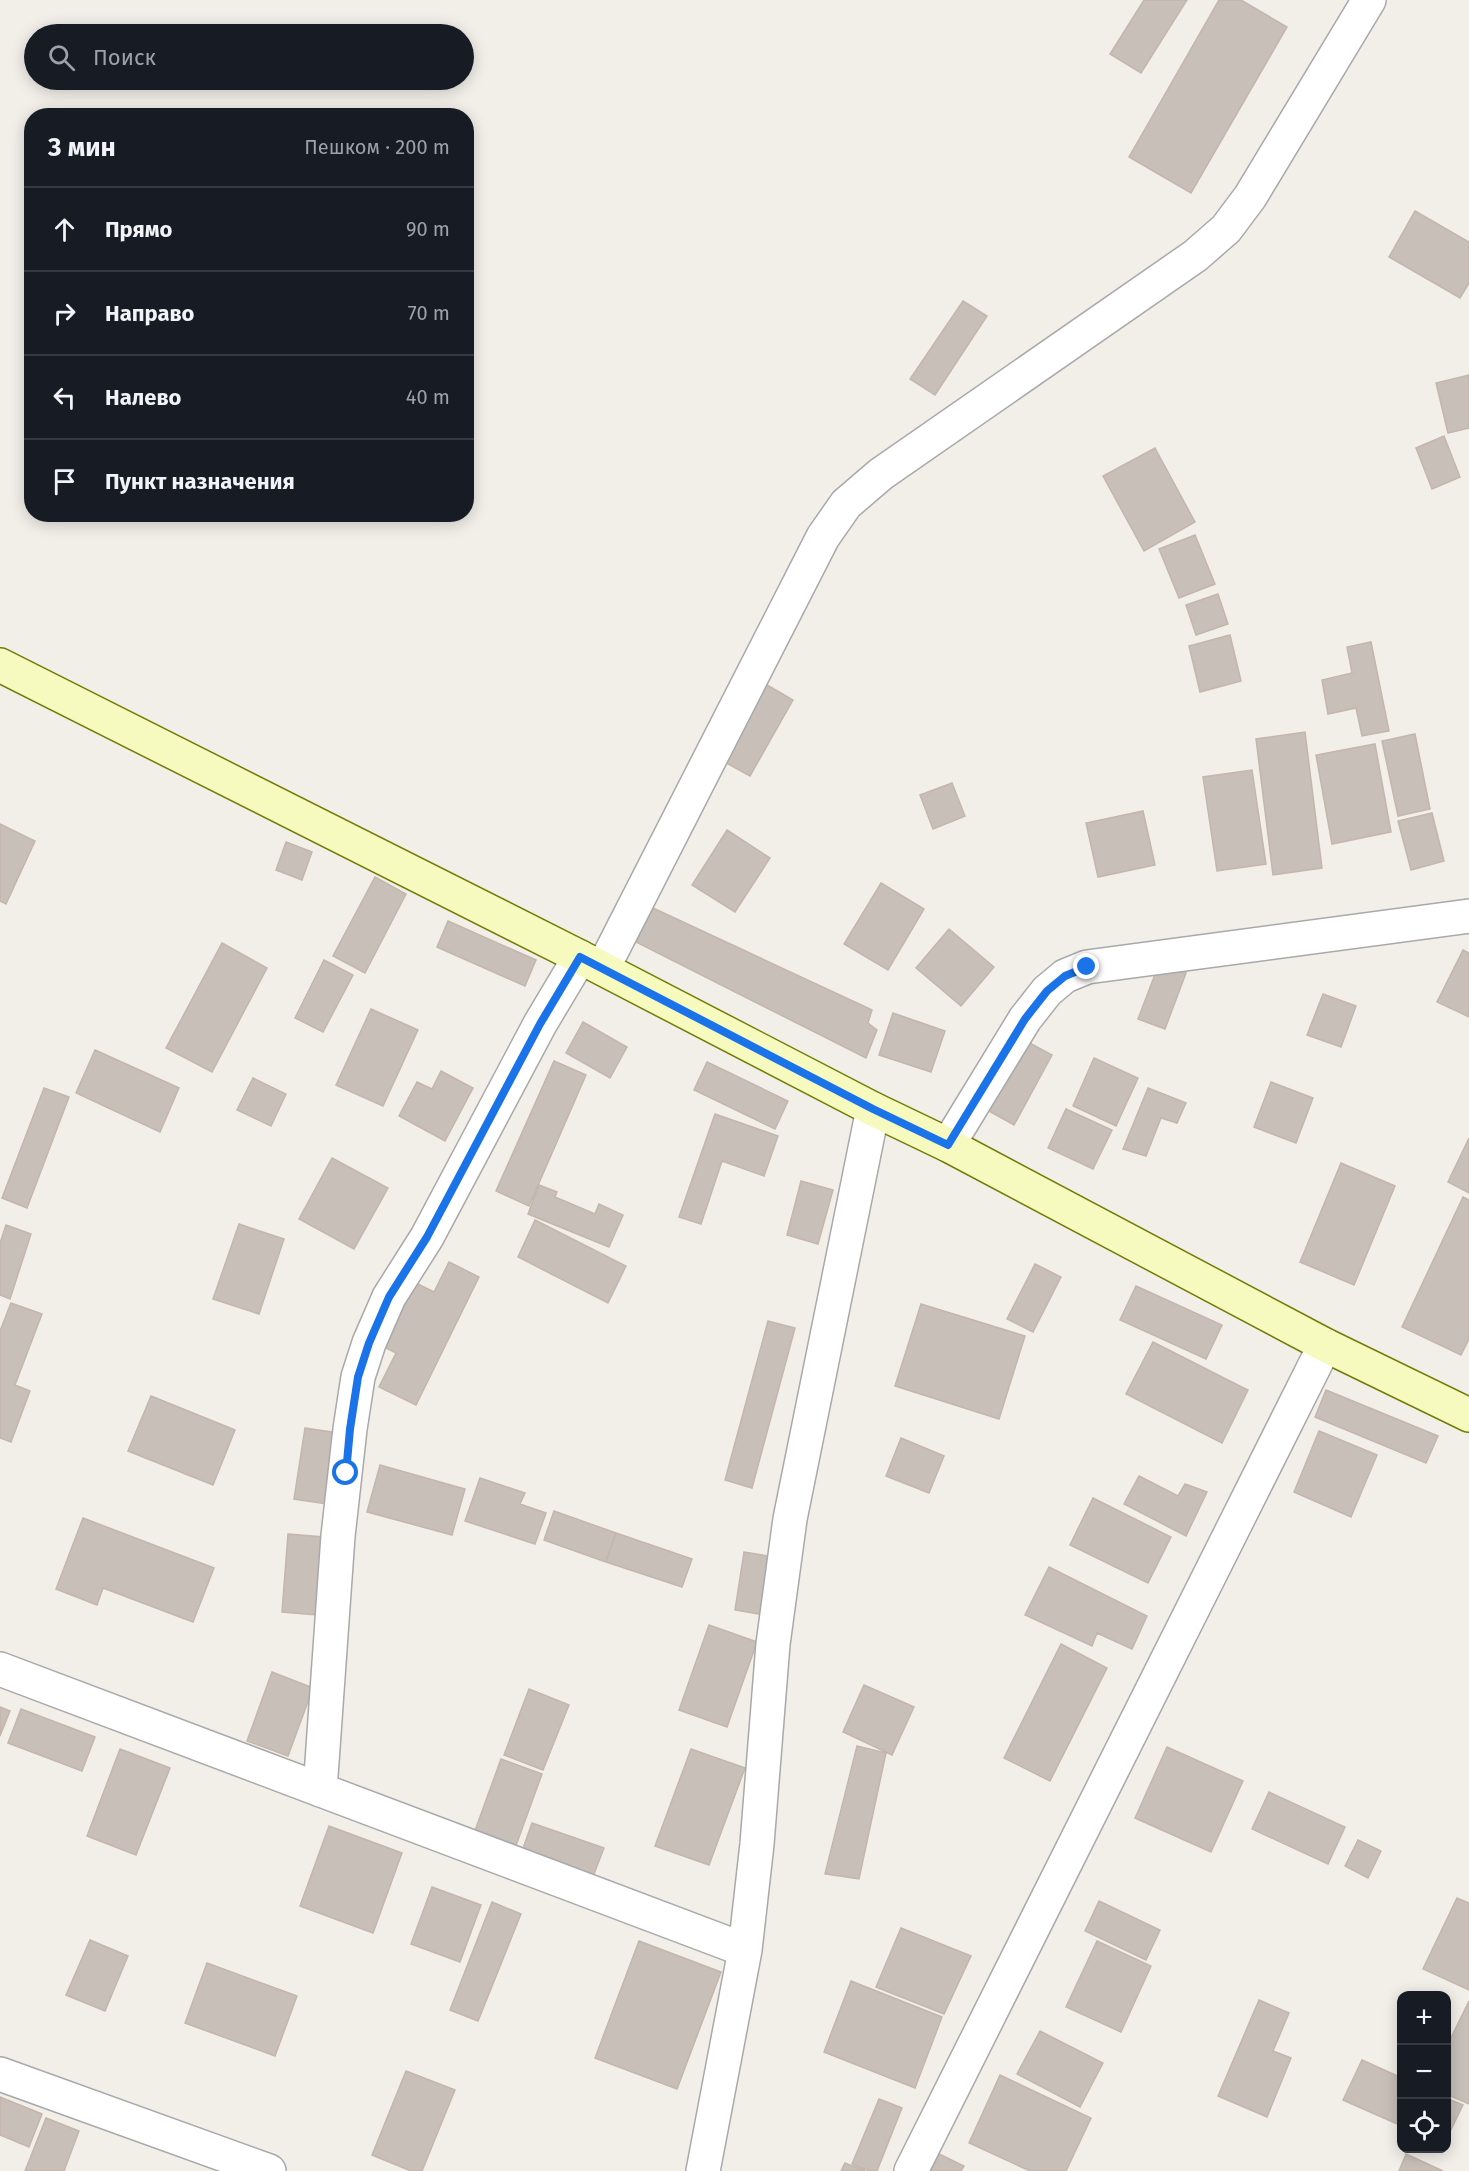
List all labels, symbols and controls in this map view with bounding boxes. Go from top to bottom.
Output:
search box [24,24,474,90]
icon: search [45,41,78,74]
text: Поиск [93,44,156,71]
text: 3 мин [48,132,116,163]
text: Пешком · 200 m [304,135,450,159]
icon: ahead [48,213,81,246]
text: Прямо [105,216,172,243]
text: 90 m [406,217,450,241]
icon: right [48,297,81,330]
text: Направо [105,300,194,327]
text: 70 m [408,301,450,325]
icon: left [48,381,81,414]
text: Налево [105,384,181,411]
text: 40 m [406,385,450,409]
icon: arrive [48,465,81,498]
text: Пункт назначения [105,468,295,495]
route end [1073,953,1099,979]
route start [332,1459,358,1485]
map controls [1397,1991,1451,2153]
button: + [1397,1991,1451,2045]
button: − [1397,2045,1451,2099]
button: locate [1397,2099,1451,2153]

